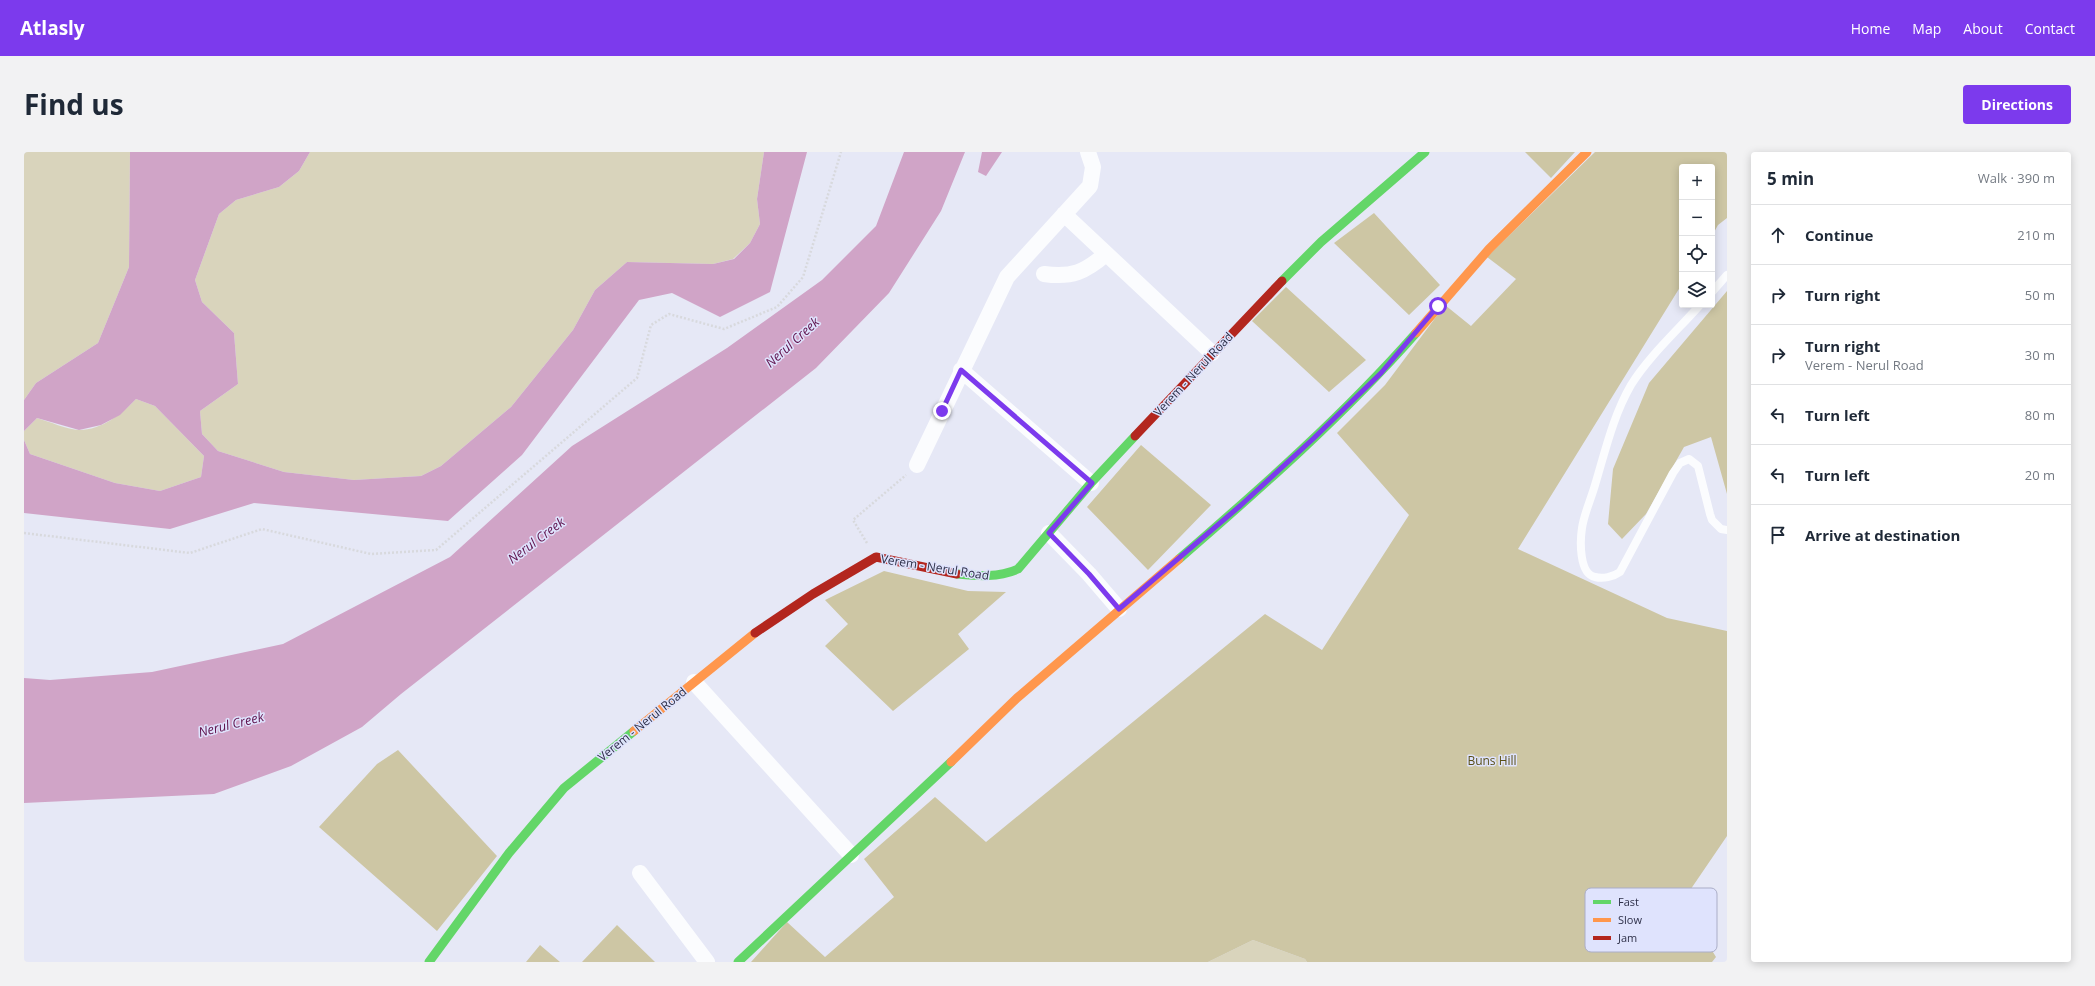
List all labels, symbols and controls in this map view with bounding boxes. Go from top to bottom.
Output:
text: Atlasly [20,15,85,41]
text: Home [1851,19,1890,38]
text: Map [1912,19,1941,38]
text: About [1963,19,2003,38]
text: Contact [2025,19,2075,38]
text: Find us [24,85,124,123]
button: Directions [1963,85,2071,124]
map controls [1679,164,1715,308]
button: + [1679,164,1715,200]
text: 5 min [1767,167,1814,190]
text: Walk · 390 m [1978,169,2055,187]
button: − [1679,200,1715,236]
icon: ahead [1767,224,1789,246]
text: Continue [1805,225,1873,245]
text: 210 m [2017,226,2055,244]
button: locate [1679,236,1715,272]
button: layers [1679,272,1715,308]
icon: right [1767,284,1789,306]
text: Turn right [1805,285,1880,305]
text: 50 m [2025,286,2055,304]
route start [1429,297,1447,315]
water label: Nerul Creek [761,312,823,371]
street label: Verem - Nerul Road [1149,328,1237,420]
text: Turn right [1805,336,1880,356]
icon: right [1767,344,1789,366]
text: 30 m [2025,346,2055,364]
text: Verem - Nerul Road [1805,356,1924,374]
route end [933,402,951,420]
icon: left [1767,404,1789,426]
text: Turn left [1805,405,1870,425]
text: 80 m [2025,406,2055,424]
icon: left [1767,464,1789,486]
text: Turn left [1805,465,1870,485]
text: 20 m [2025,466,2055,484]
water label: Nerul Creek [504,512,569,567]
icon: arrive [1767,524,1789,546]
text: Arrive at destination [1805,525,1960,545]
street label: Verem - Nerul Road [880,550,990,584]
street label: Verem - Nerul Road [594,683,690,765]
water label: Nerul Creek [196,707,266,741]
park label: Buns Hill [1467,752,1517,769]
legend [1585,888,1717,952]
text: Fast [1618,894,1639,909]
text: Slow [1618,912,1642,927]
text: Jam [1617,930,1637,945]

